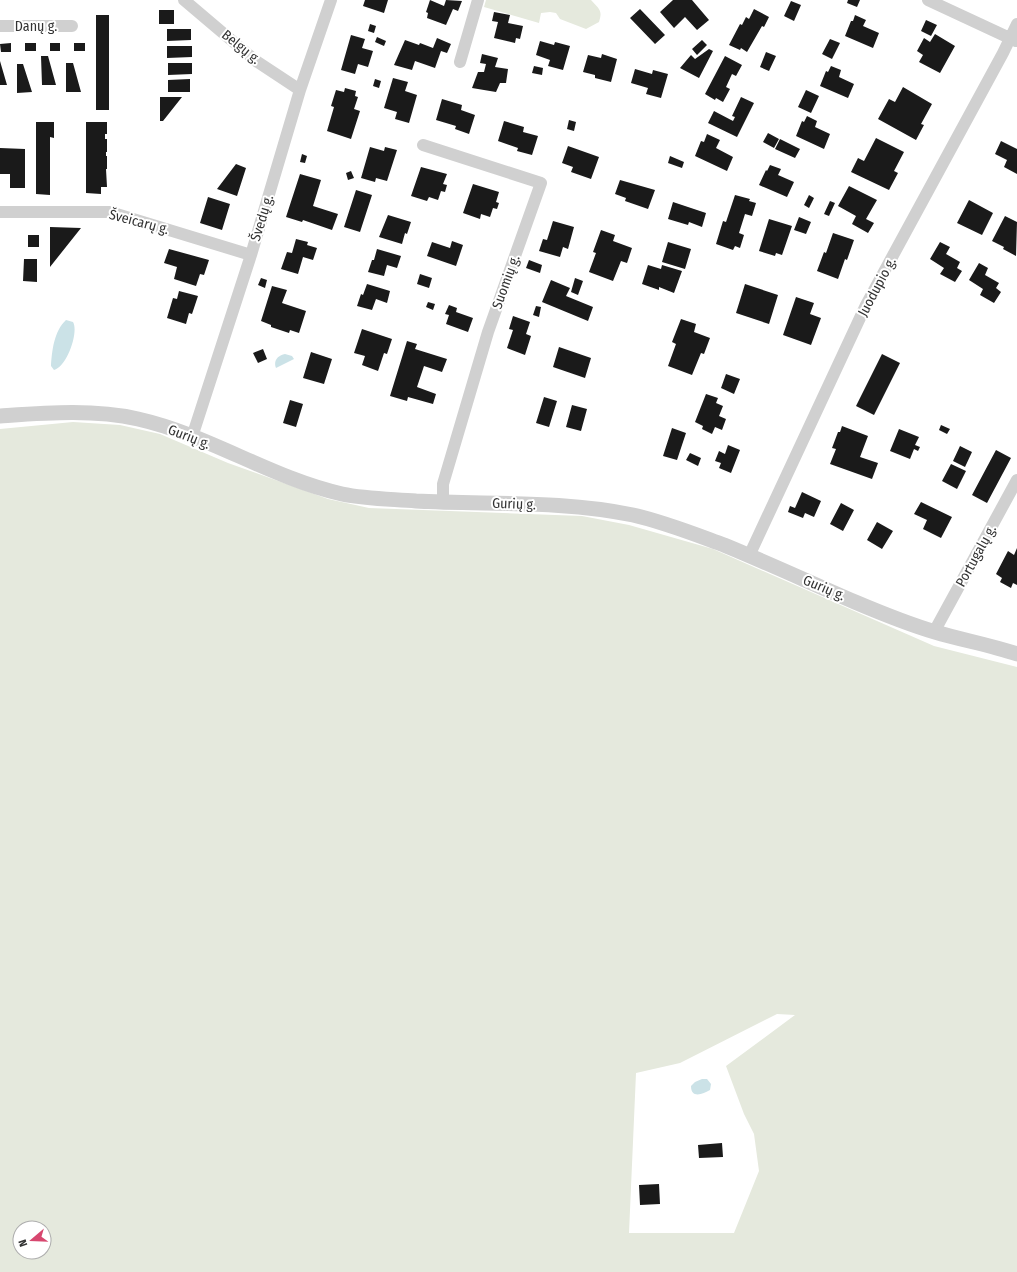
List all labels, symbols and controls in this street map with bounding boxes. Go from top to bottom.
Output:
street label: Danų g. [15,18,57,35]
street label: Belgų g. [218,26,264,68]
street label: Švedų g. [246,192,277,243]
street label: Šveicarų g. [107,205,171,238]
street label: Suomių g. [488,253,524,311]
street label: Juodupio g. [854,255,900,319]
street label: Gurių g. [165,421,213,453]
street label: Gurių g. [492,495,536,513]
street label: Portugalų g. [952,522,1000,590]
street label: Gurių g. [800,572,848,604]
north arrow [12,1220,52,1260]
text: N [16,1238,30,1248]

